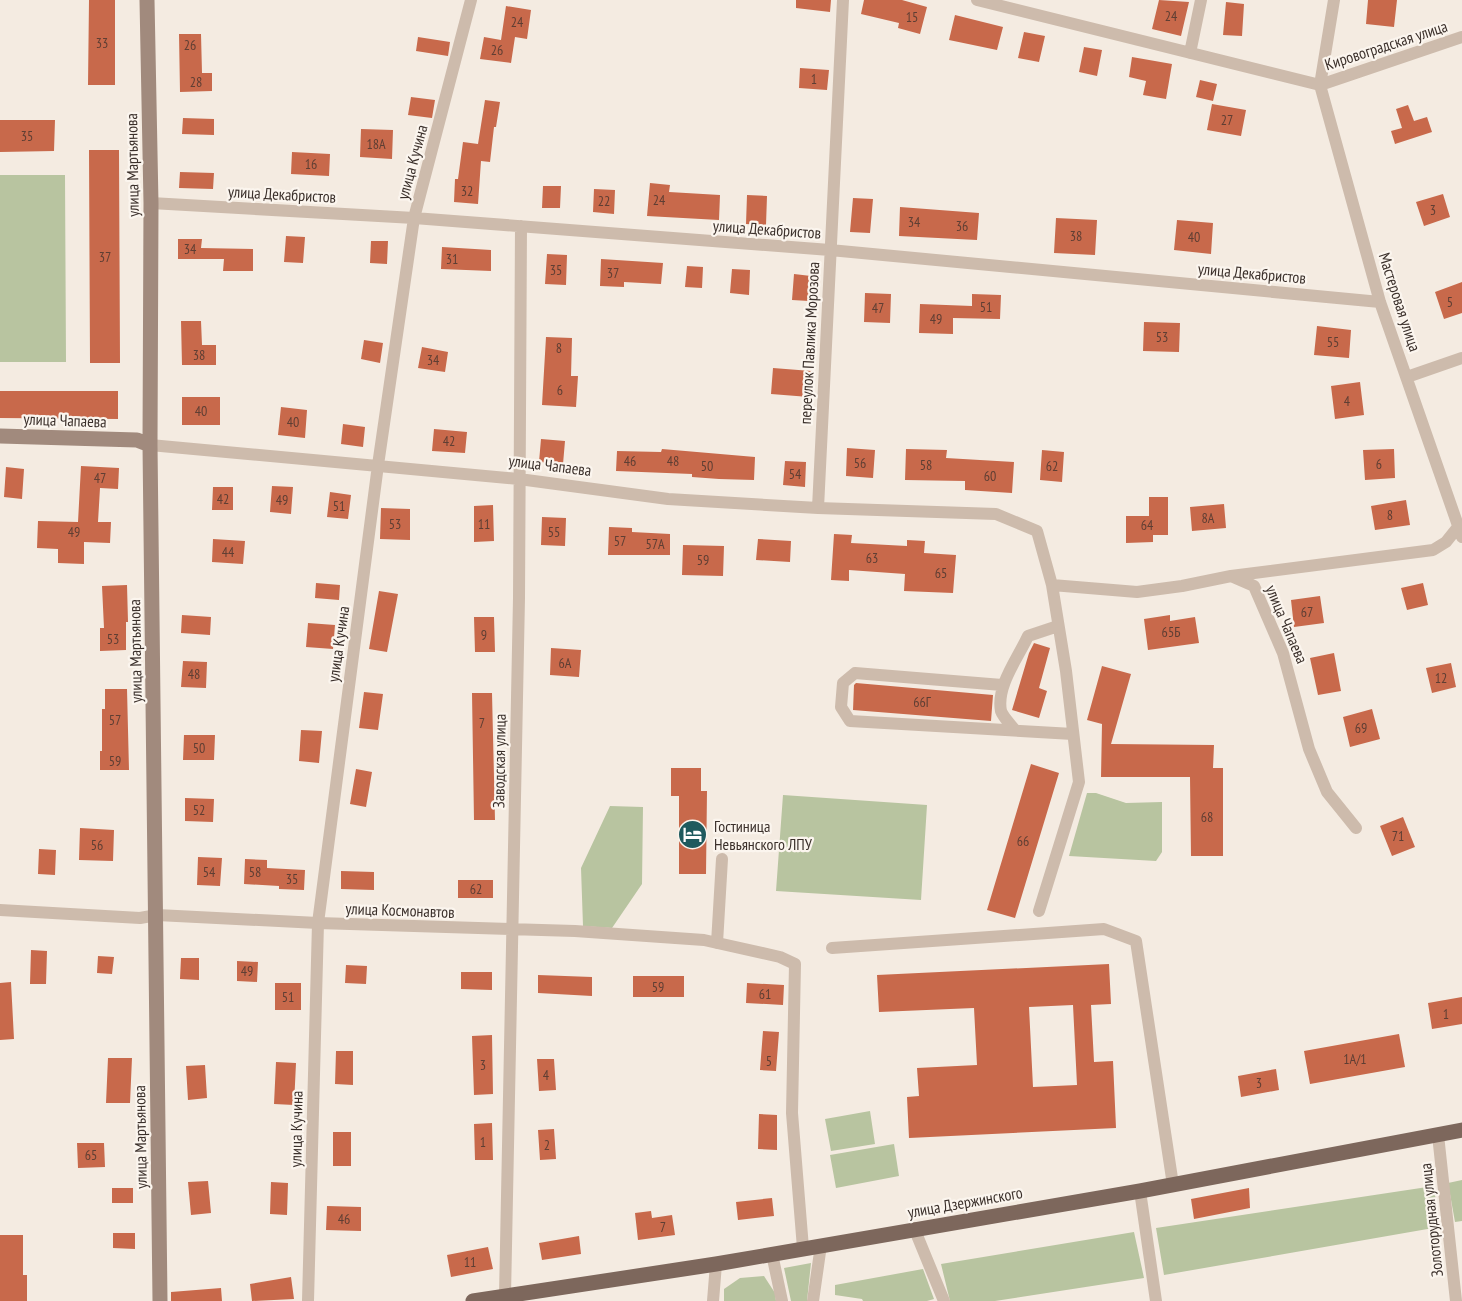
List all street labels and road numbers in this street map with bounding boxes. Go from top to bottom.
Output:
street label: Кировоградская улица [1322,16,1450,74]
street label: улица Мартьянова [121,113,143,217]
street label: улица Кучина [392,122,432,202]
street label: улица Декабристов [227,181,337,207]
street label: улица Декабристов [712,215,822,243]
street label: Мастеровая улица [1375,250,1425,354]
street label: улица Декабристов [1197,258,1307,288]
street label: переулок Павлика Морозова [795,261,823,425]
street label: улица Чапаева [23,409,107,431]
street label: улица Чапаева [508,450,592,480]
street label: улица Чапаева [1262,582,1312,666]
street label: улица Мартьянова [124,599,146,703]
street label: улица Кучина [323,605,353,683]
street label: Заводская улица [488,714,510,808]
street label: улица Космонавтов [345,898,455,922]
street label: улица Мартьянова [129,1085,151,1189]
street label: улица Кучина [285,1090,307,1168]
street label: Золоторудная улица [1415,1162,1447,1278]
street label: улица Дзержинского [906,1182,1024,1222]

